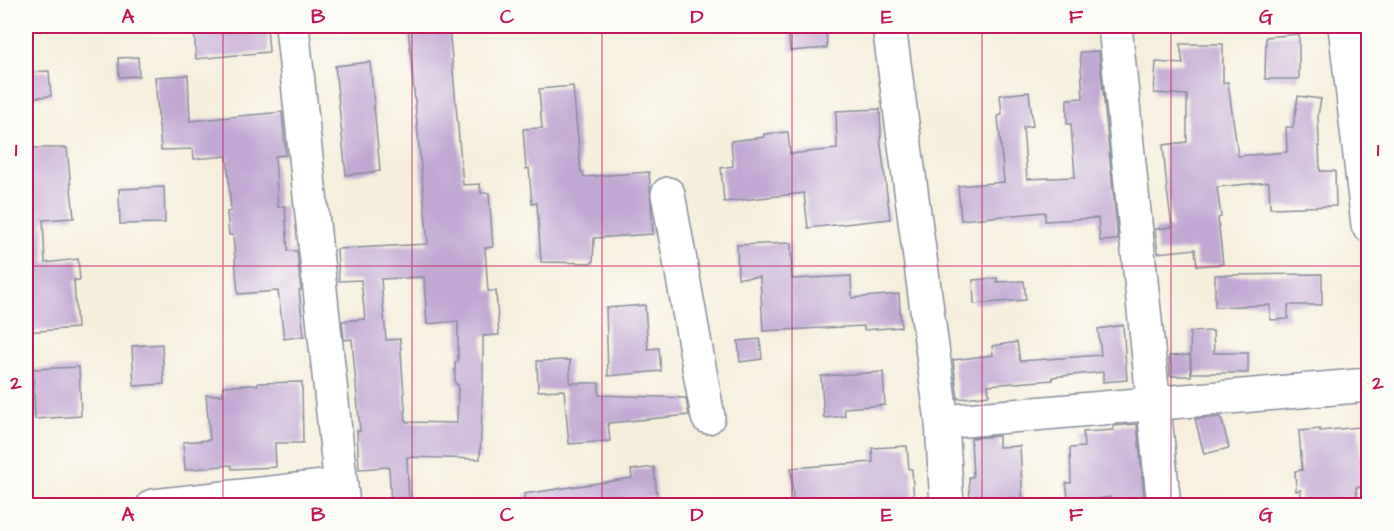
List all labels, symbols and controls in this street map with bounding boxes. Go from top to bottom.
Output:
text: A [122,3,135,31]
text: B [311,3,326,31]
text: C [500,3,515,31]
text: D [691,3,704,31]
text: E [881,3,893,31]
text: F [1069,3,1084,31]
text: G [1259,3,1273,31]
text: 1 [15,136,18,164]
text: 1 [1377,136,1380,164]
text: 2 [9,369,22,397]
text: 2 [1371,369,1384,397]
text: A [122,501,135,529]
text: B [311,501,326,529]
text: C [500,501,515,529]
text: D [691,501,704,529]
text: E [881,501,893,529]
text: F [1069,501,1084,529]
text: G [1259,501,1273,529]

